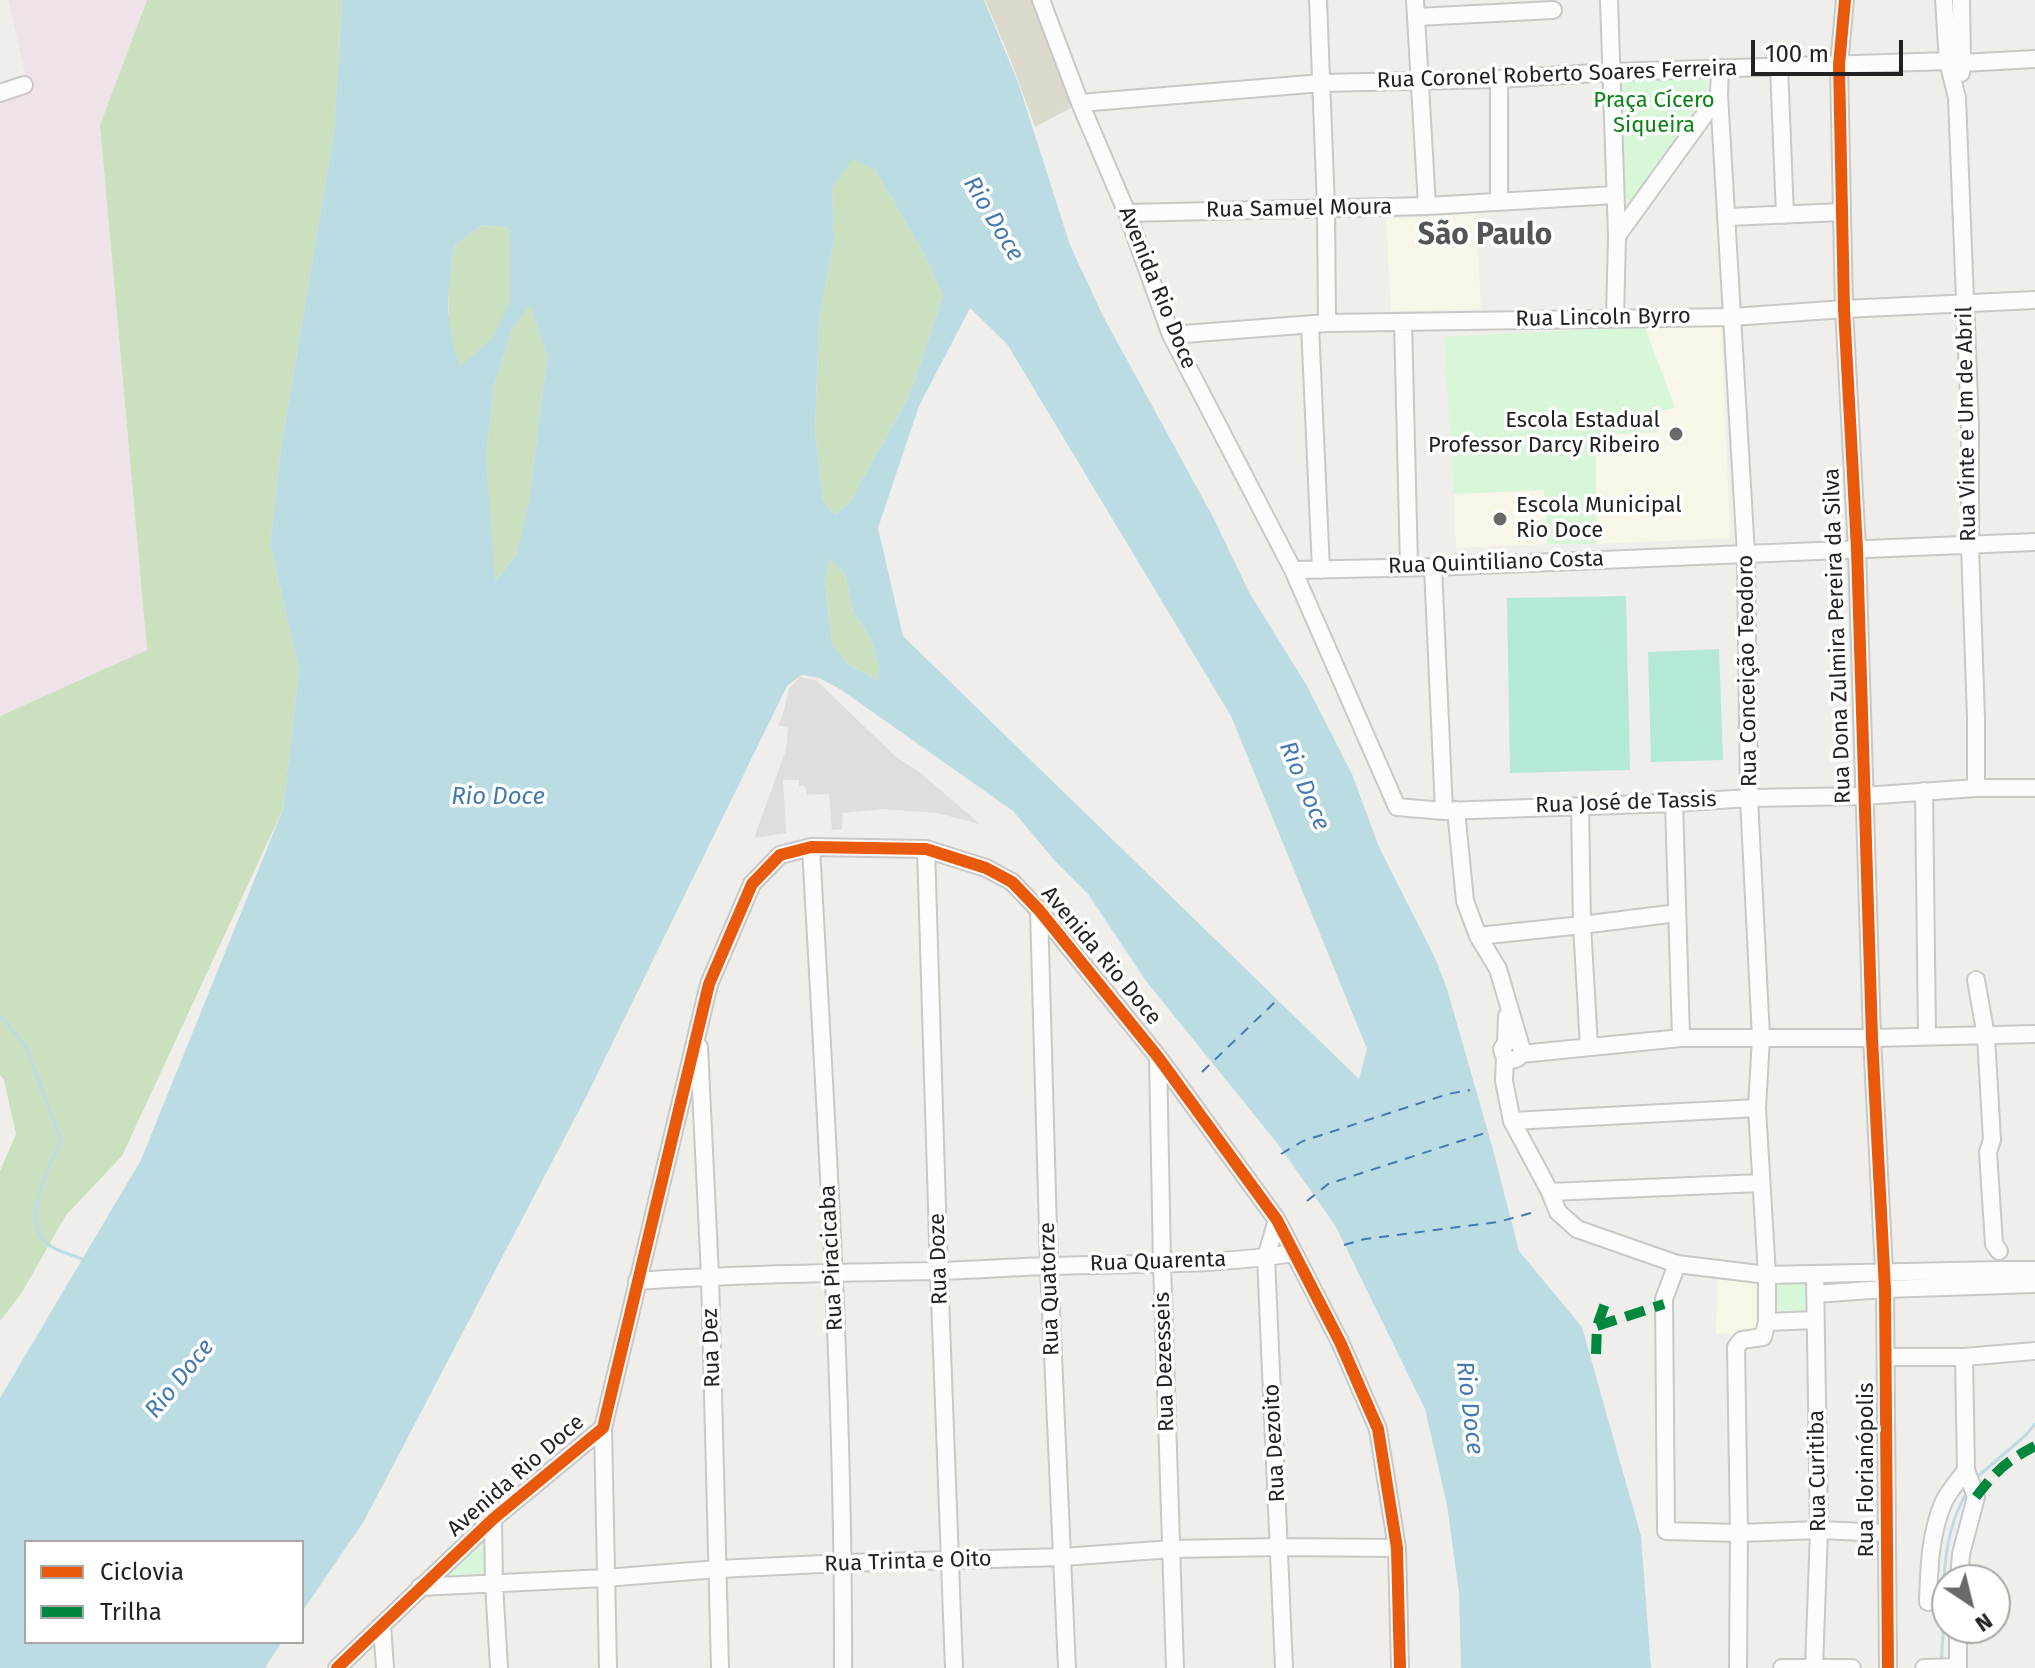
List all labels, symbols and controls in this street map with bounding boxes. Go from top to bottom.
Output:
scale bar [1755,24,1907,74]
text: 100 m [1765,40,1829,68]
street label: Rua Coronel Roberto Soares Ferreira [1376,56,1738,94]
park label: Praça Cícero Siqueira [1593,88,1715,140]
water label: Rio Doce [957,171,1029,267]
street label: Rua Samuel Moura [1206,194,1392,224]
street label: Avenida Rio Doce [1112,203,1202,373]
district label: São Paulo [1418,218,1552,254]
street label: Rua Lincoln Byrro [1515,303,1691,333]
street label: Rua Vinte e Um de Abril [1952,306,1982,542]
place label: Escola Estadual Professor Darcy Ribeiro [1428,408,1660,460]
marker: Escola Estadual Professor Darcy Ribeiro [1667,425,1685,443]
street label: Rua Dona Zulmira Pereira da Silva [1819,468,1857,804]
place label: Escola Municipal Rio Doce [1516,493,1682,544]
marker: Escola Municipal Rio Doce [1491,510,1509,528]
street label: Rua Quintiliano Costa [1388,546,1604,580]
street label: Rua Conceição Teodoro [1733,555,1763,787]
water label: Rio Doce [1272,737,1336,835]
water label: Rio Doce [451,783,545,811]
street label: Rua José de Tassis [1535,787,1717,819]
street label: Avenida Rio Doce [1035,881,1167,1031]
street label: Rua Piracicaba [815,1184,849,1332]
street label: Rua Doze [924,1212,954,1306]
street label: Rua Quatorze [1034,1222,1066,1356]
street label: Rua Quarenta [1089,1246,1227,1278]
street label: Rua Dezesseis [1149,1292,1181,1432]
street label: Rua Dez [697,1308,727,1388]
water label: Rio Doce [139,1334,221,1424]
water label: Rio Doce [1449,1360,1489,1456]
street label: Rua Dezoito [1259,1383,1291,1503]
street label: Rua Florianópolis [1854,1383,1880,1557]
street label: Avenida Rio Doce [442,1409,590,1543]
street label: Rua Curitiba [1804,1410,1832,1532]
legend [24,1540,304,1644]
street label: Rua Trinta e Oito [824,1546,992,1578]
text: Ciclovia [100,1558,184,1586]
north arrow [1931,1564,2011,1644]
text: Trilha [100,1598,162,1626]
text: N [1970,1607,1998,1638]

